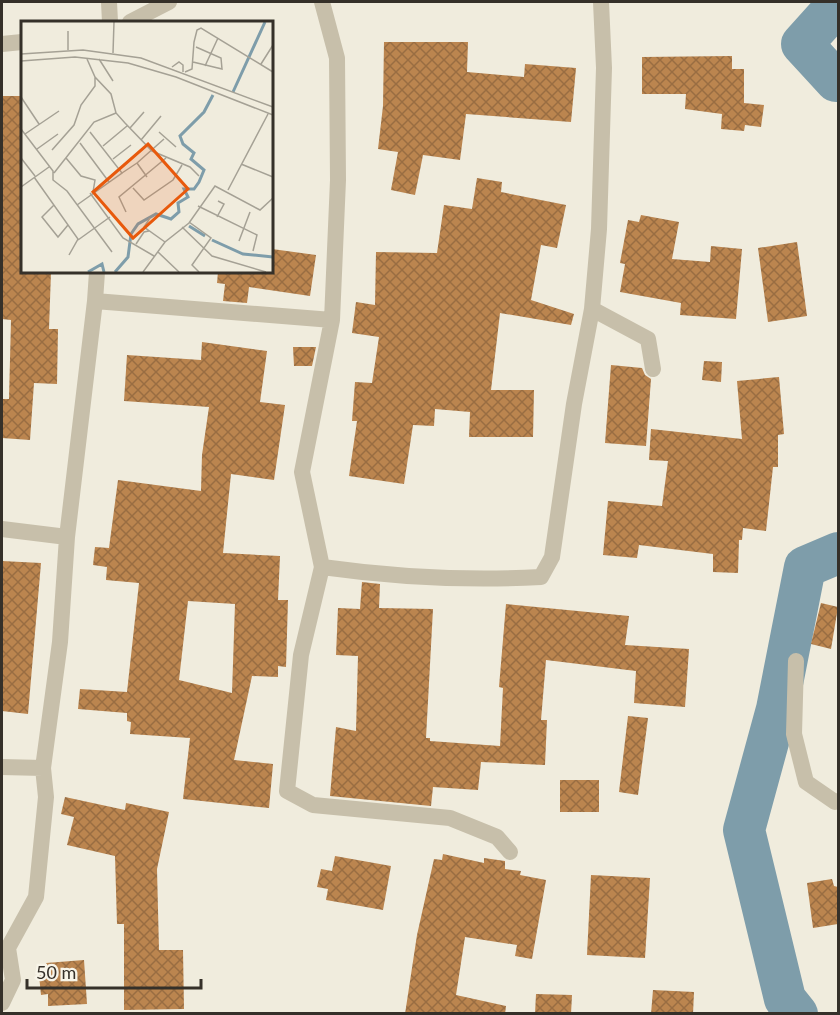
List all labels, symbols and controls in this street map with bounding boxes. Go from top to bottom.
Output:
inset map [21,21,273,273]
scale bar [27,952,201,990]
text: 50 m [36,961,76,983]

